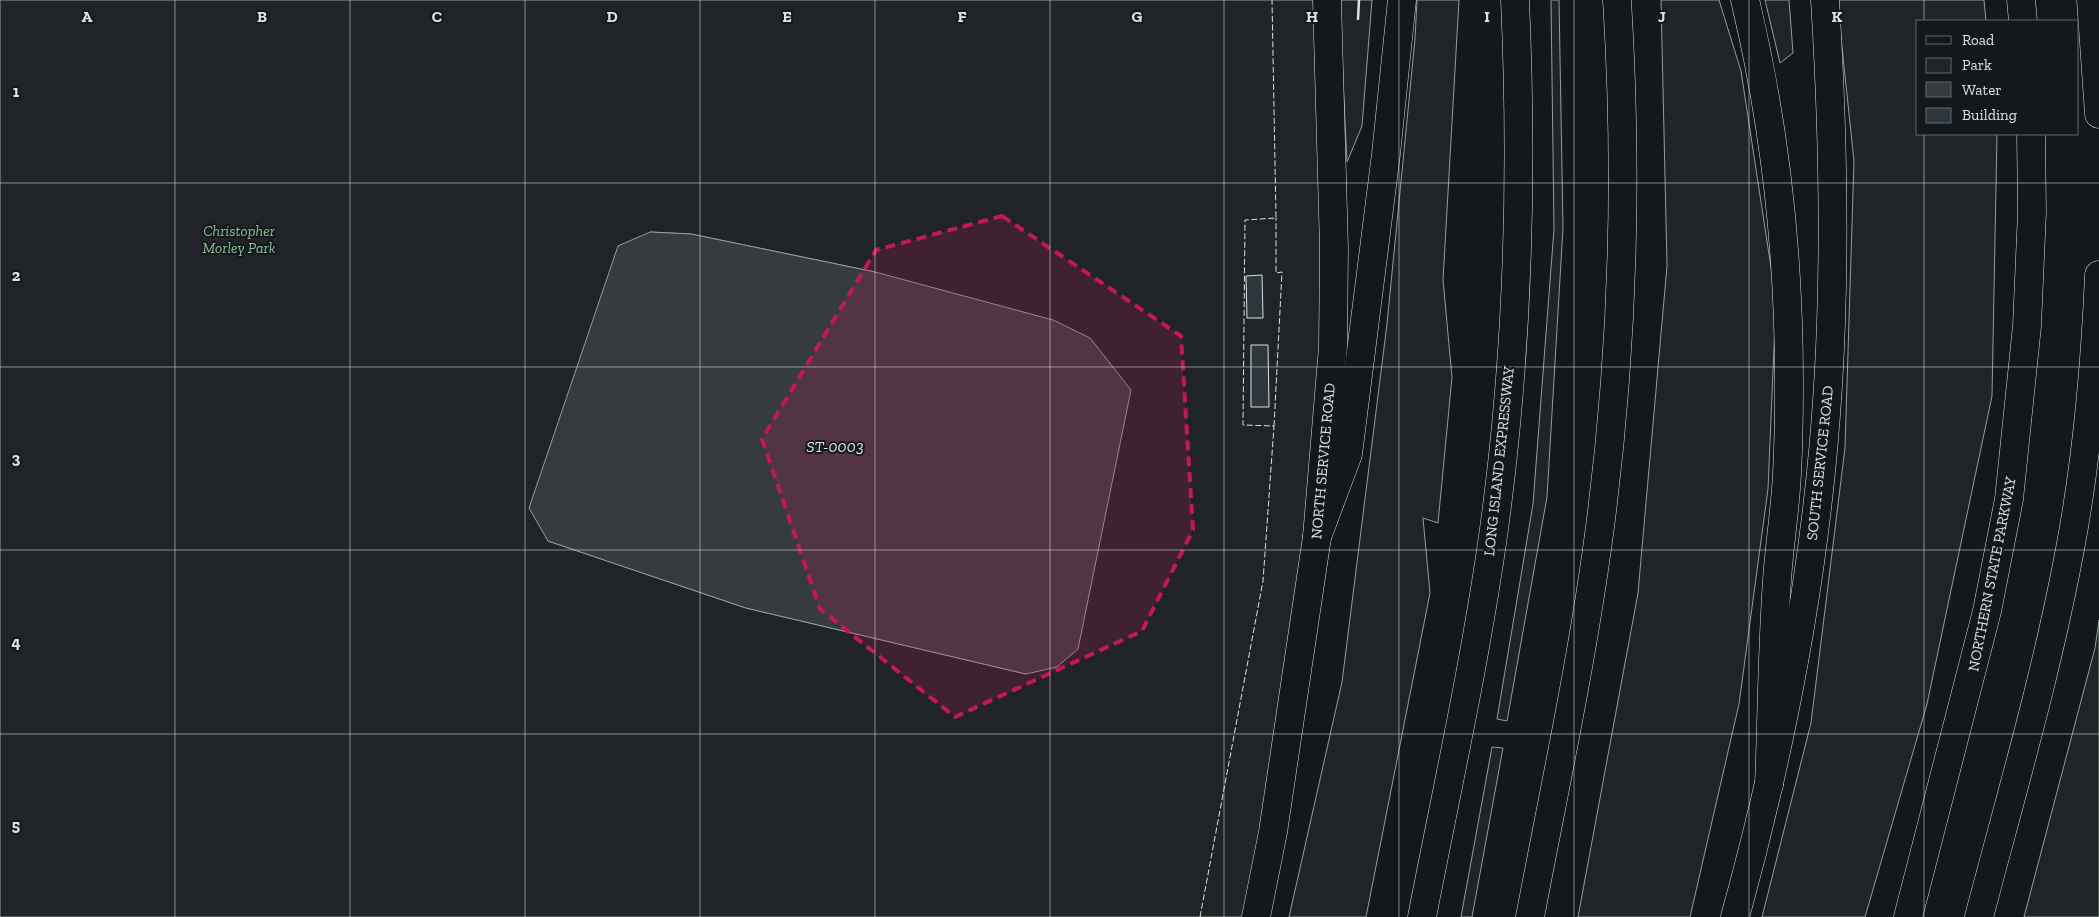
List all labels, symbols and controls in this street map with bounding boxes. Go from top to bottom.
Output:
text: A [82,7,93,26]
text: B [257,7,267,26]
text: C [432,7,442,26]
text: D [606,7,618,26]
text: E [782,7,792,26]
text: F [957,7,967,26]
text: G [1132,7,1143,26]
text: H [1306,7,1318,26]
text: I [1484,7,1490,26]
text: J [1658,7,1666,26]
text: K [1832,7,1843,26]
legend [1916,20,2079,135]
text: Road [1962,31,1995,49]
text: Park [1962,56,1992,74]
text: Water [1962,81,2002,99]
text: 1 [13,82,20,101]
text: Building [1962,106,2017,124]
park label: Christopher Morley Park [203,222,276,257]
text: 2 [12,266,21,285]
street label: LONG ISLAND EXPRESSWAY [1480,364,1518,557]
street label: NORTH SERVICE ROAD [1307,382,1339,540]
street label: SOUTH SERVICE ROAD [1803,385,1837,541]
water label: ST-0003 [806,437,864,456]
text: 3 [12,449,21,468]
street label: NORTHERN STATE PARKWAY [1964,474,2020,673]
text: 4 [11,633,21,652]
text: 5 [12,816,20,835]

